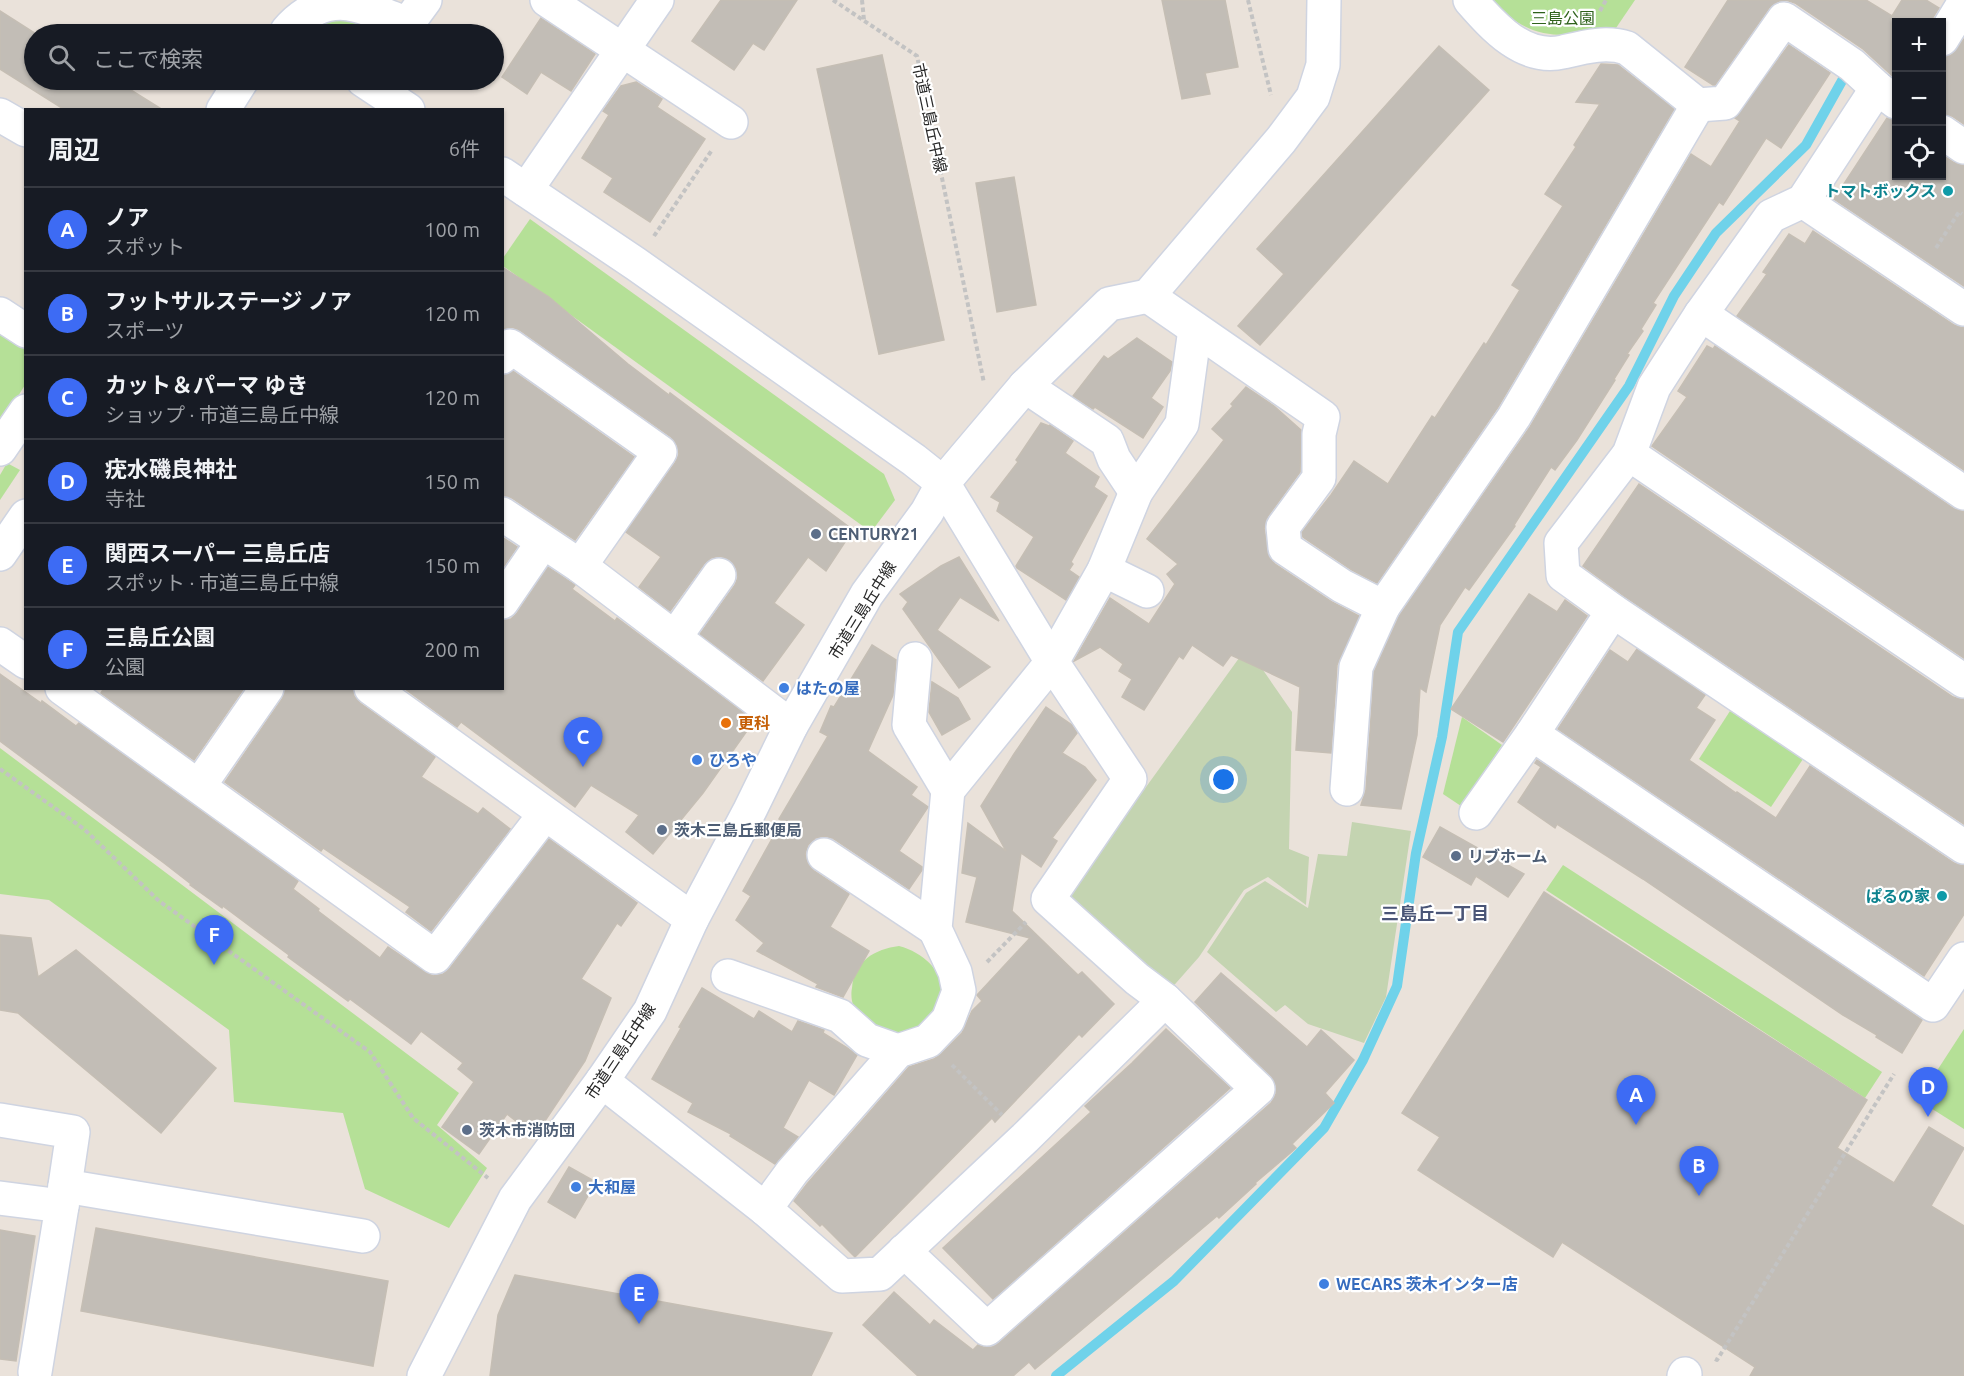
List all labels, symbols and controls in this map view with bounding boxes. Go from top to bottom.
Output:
park label: 三島公園 [1531,9,1595,27]
map controls [1892,18,1946,180]
button: + [1892,18,1946,72]
search box [24,24,504,90]
icon: search [45,41,78,74]
text: ここで検索 [93,46,203,71]
street label: 市道三島丘中線 [910,61,950,175]
button: − [1892,72,1946,126]
button: locate [1892,126,1946,180]
text: 周辺 [48,135,100,164]
text: 6件 [449,137,480,160]
place label: トマトボックス [1824,182,1936,200]
marker: トマトボックス [1941,184,1955,198]
text: ノア [105,204,149,229]
text: A [60,218,75,241]
text: 100 m [424,218,480,241]
text: スポット [105,235,185,258]
text: フットサルステージ ノア [105,288,352,313]
text: B [61,302,74,325]
text: 120 m [424,302,480,325]
text: スポーツ [105,319,185,342]
text: カット＆パーマ ゆき [105,372,308,397]
text: C [61,386,74,409]
text: 120 m [424,386,480,409]
text: ショップ · 市道三島丘中線 [105,403,339,426]
text: 疣水磯良神社 [105,456,237,481]
text: D [60,470,75,493]
text: 150 m [424,470,480,493]
text: 寺社 [105,487,145,510]
place label: CENTURY21 [828,525,919,543]
marker: CENTURY21 [809,527,823,541]
text: 関西スーパー 三島丘店 [105,540,330,565]
text: E [62,554,73,577]
text: 150 m [424,554,480,577]
street label: 市道三島丘中線 [825,558,899,662]
text: スポット · 市道三島丘中線 [105,571,339,594]
text: 三島丘公園 [105,624,215,649]
text: F [62,638,73,661]
text: 200 m [424,638,480,661]
text: 公園 [105,655,145,678]
place label: はたの屋 [796,679,860,697]
marker: はたの屋 [777,681,791,695]
place label: 更科 [738,714,770,732]
marker: 更科 [719,716,733,730]
pin: C [564,718,602,767]
place label: ひろや [709,751,757,769]
marker: ひろや [690,753,704,767]
your location [1209,765,1238,794]
place label: 茨木三島丘郵便局 [674,821,802,839]
marker: 茨木三島丘郵便局 [655,823,669,837]
place label: リブホーム [1468,847,1548,865]
marker: リブホーム [1449,849,1463,863]
place label: ぱるの家 [1866,887,1930,905]
marker: ぱるの家 [1935,889,1949,903]
district label: 三島丘一丁目 [1381,903,1489,923]
pin: F [194,916,234,965]
street label: 市道三島丘中線 [581,1000,659,1102]
pin: D [1908,1068,1948,1117]
pin: A [1616,1076,1656,1125]
place label: 茨木市消防団 [479,1121,575,1139]
marker: 茨木市消防団 [460,1123,474,1137]
pin: B [1680,1146,1718,1196]
place label: 大和屋 [588,1178,636,1196]
marker: 大和屋 [569,1180,583,1194]
pin: E [620,1274,658,1324]
place label: WECARS 茨木インター店 [1336,1275,1518,1293]
marker: WECARS 茨木インター店 [1317,1277,1331,1291]

